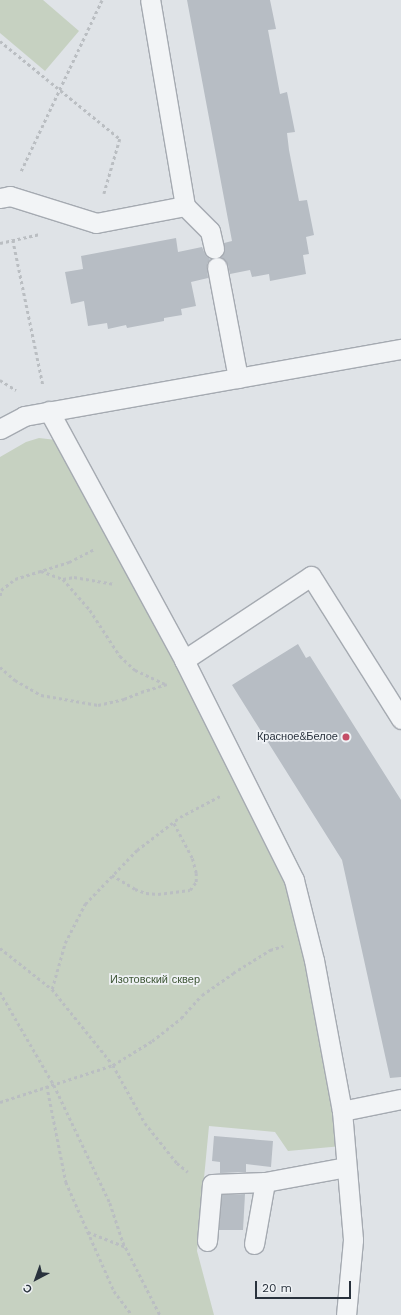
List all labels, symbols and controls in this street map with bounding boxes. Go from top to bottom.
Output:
place label: Красное&Белое [257,730,338,744]
marker: Красное&Белое [341,732,351,742]
park label: Изотовский сквер [110,973,200,987]
north arrow [16,1259,56,1299]
scale bar [257,1273,353,1299]
text: С [21,1281,35,1296]
text: 20 m [262,1281,292,1295]

